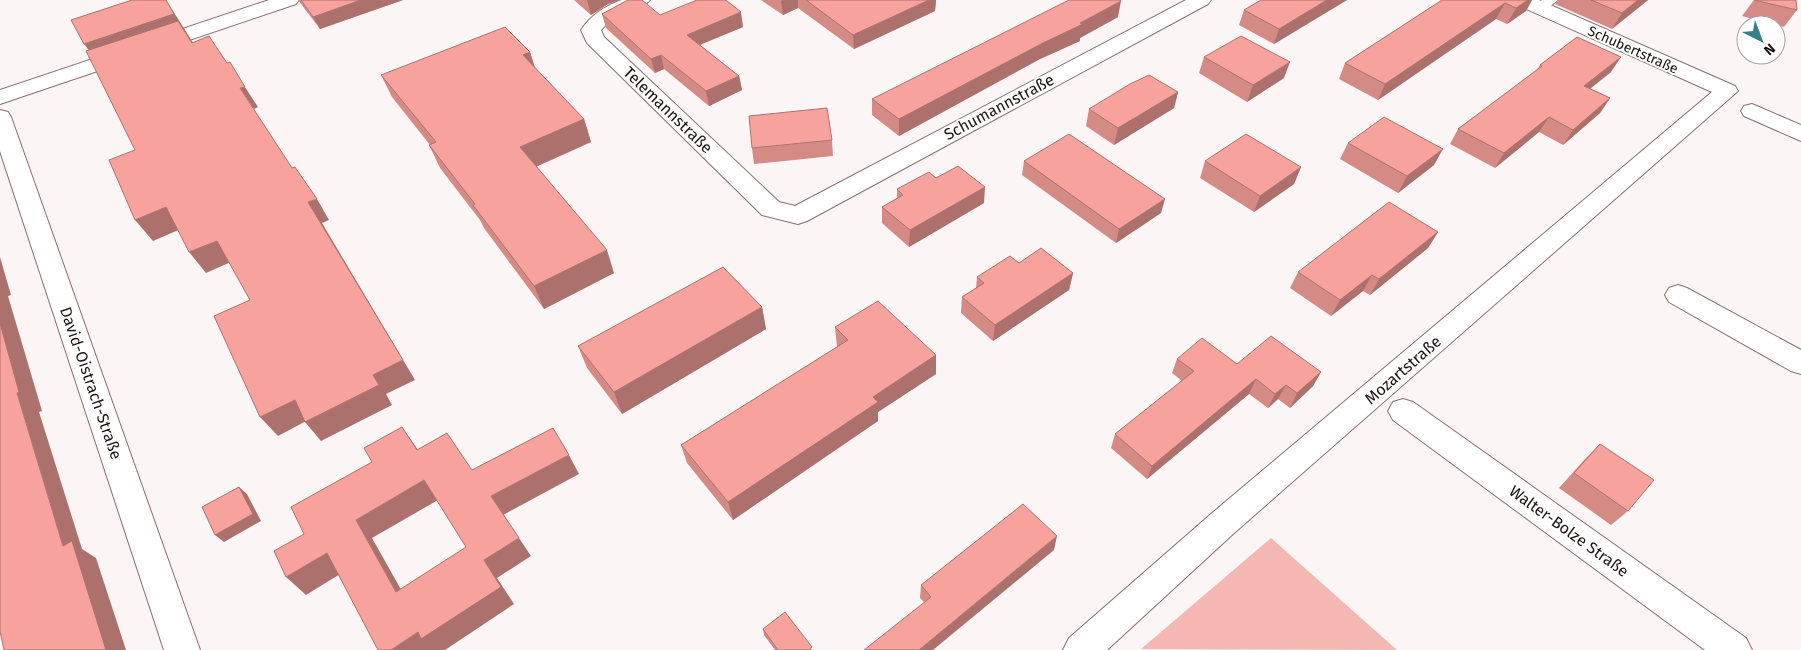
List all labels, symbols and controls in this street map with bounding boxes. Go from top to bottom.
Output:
north arrow [1736,15,1786,65]
street label: Schubertstraße [1585,22,1681,78]
text: N [1760,40,1779,59]
street label: Telemannstraße [620,63,716,157]
street label: Schumannstraße [941,70,1057,144]
street label: David-Oistrach-Straße [56,304,126,462]
street label: Mozartstraße [1361,332,1445,408]
street label: Walter-Bolze Straße [1506,481,1632,581]

